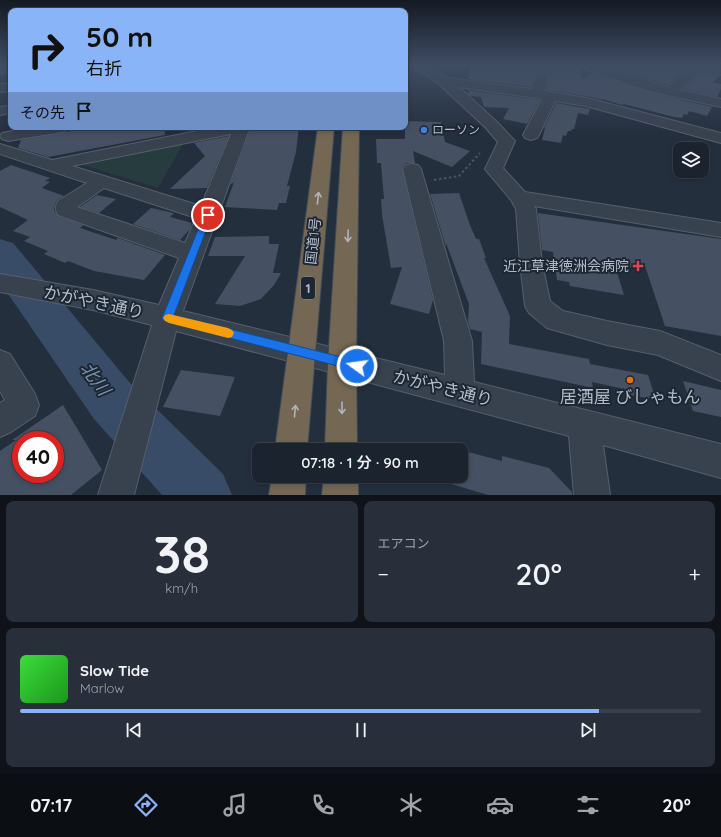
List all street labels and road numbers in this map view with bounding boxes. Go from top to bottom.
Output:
street label: 国道1号 [302,217,324,265]
road number: 1 [301,277,315,299]
street label: かがやき通り [42,281,146,322]
street label: かがやき通り [391,365,495,410]

